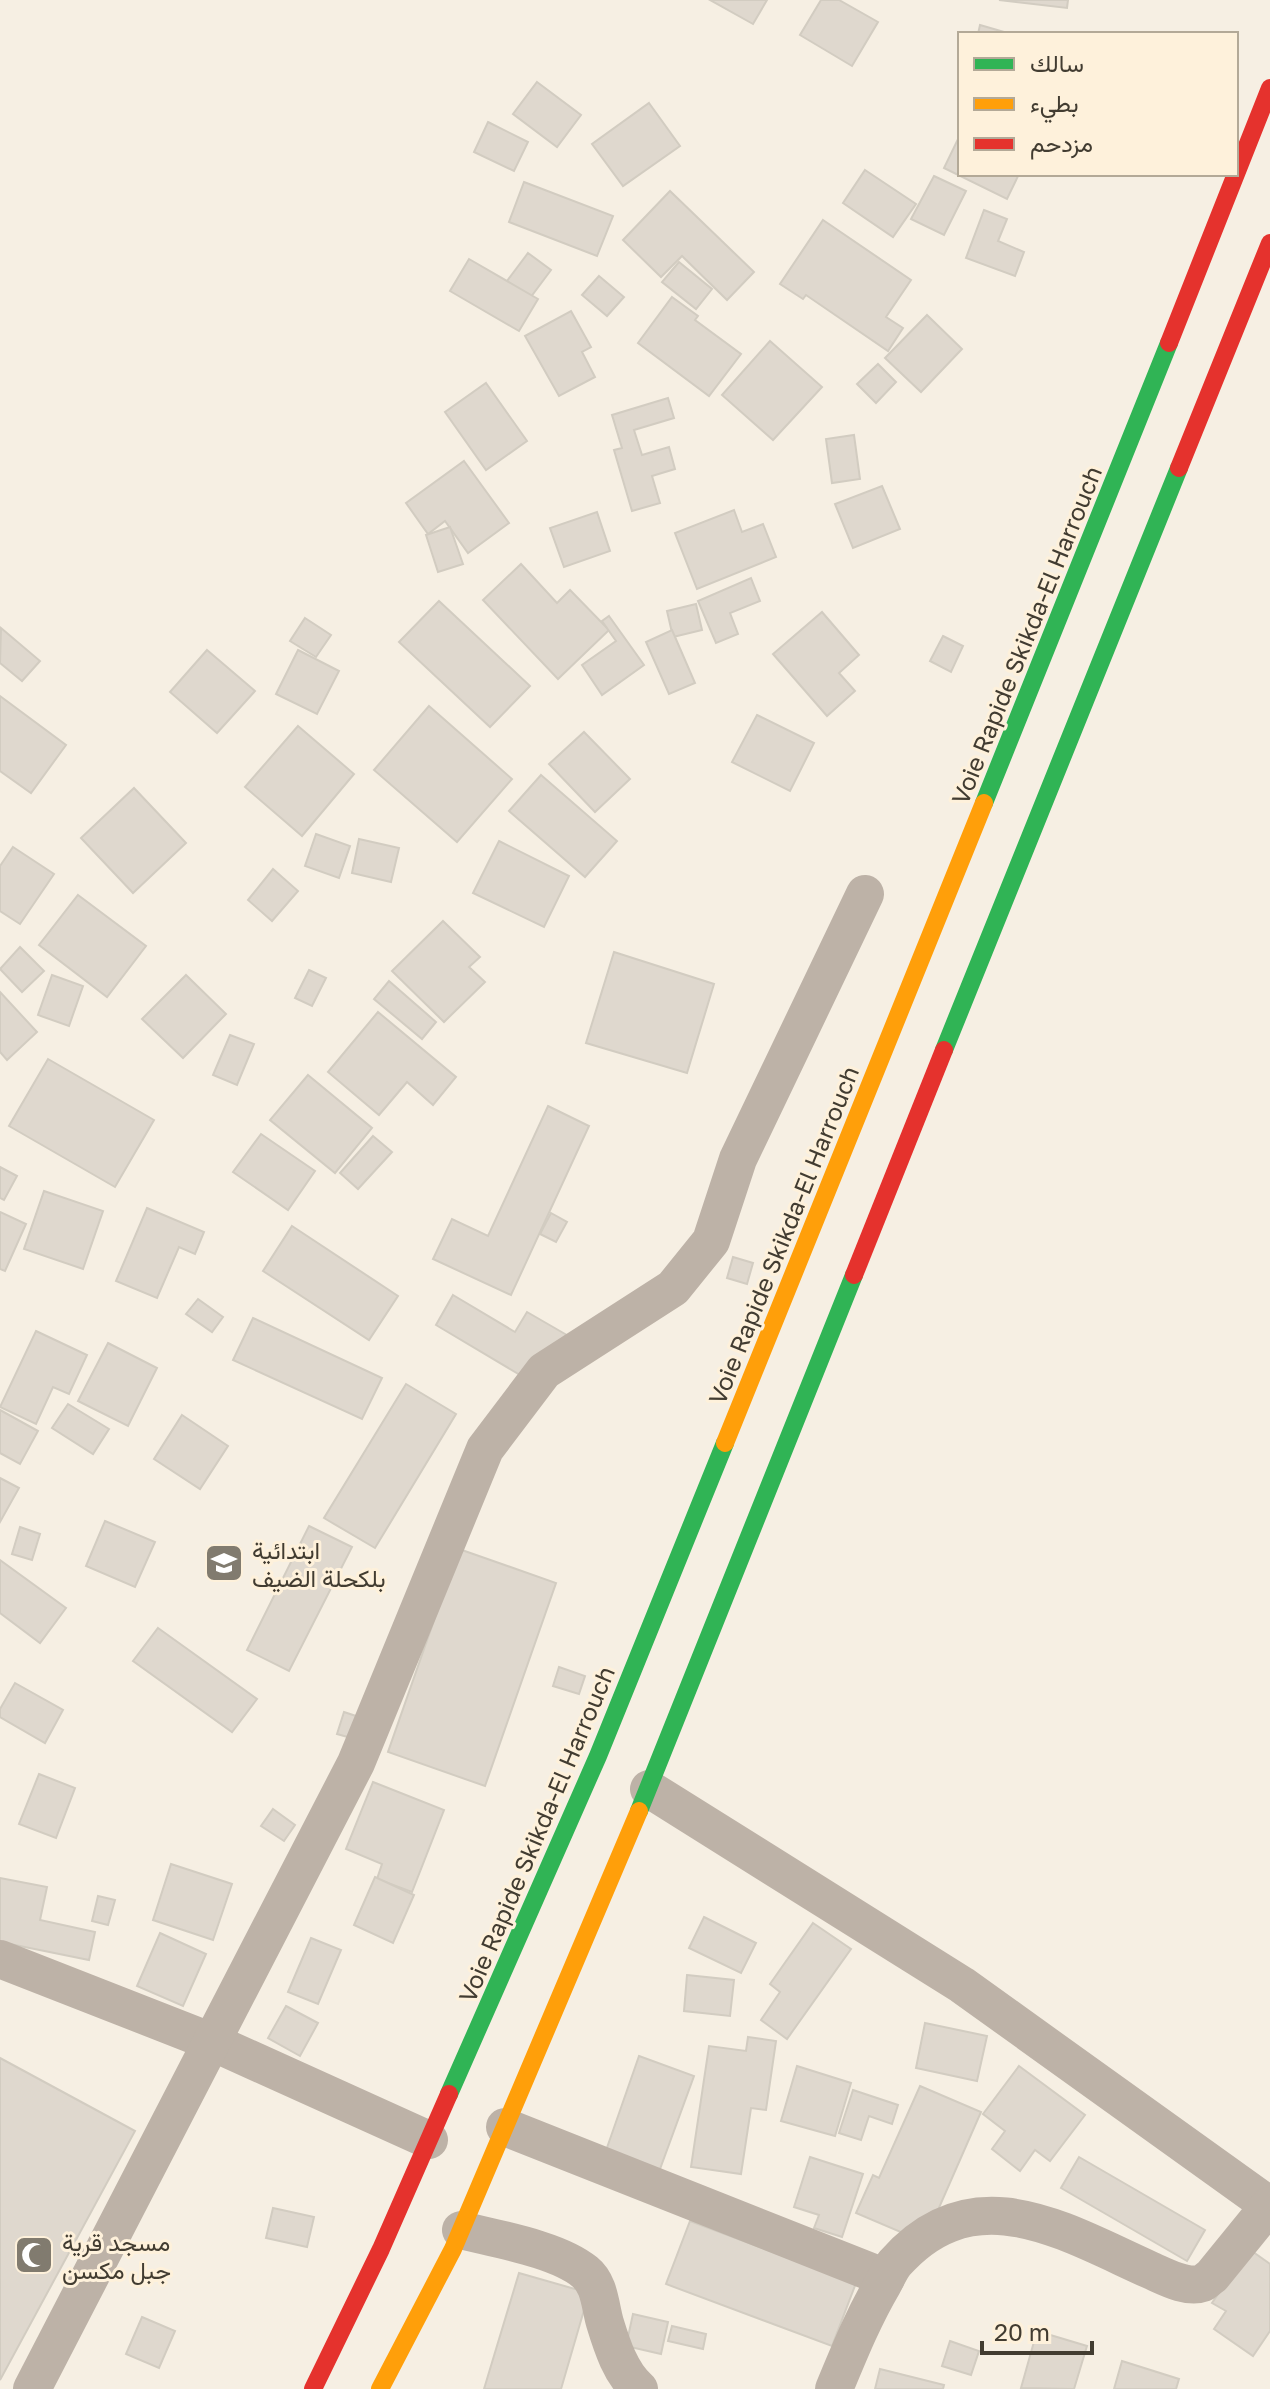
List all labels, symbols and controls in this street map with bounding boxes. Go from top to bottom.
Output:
legend [958,32,1238,176]
text: سالك [1030,48,1084,77]
text: بطيء [1030,88,1079,123]
text: مزدحم [1030,128,1093,160]
street label: Voie Rapide Skikda-El Harrouch [945,462,1107,808]
street label: Voie Rapide Skikda-El Harrouch [702,1062,864,1408]
place label: ابتدائية بلكحلة الضيف [252,1535,386,1593]
school or university icon: ابتدائية بلكحلة الضيف [203,1542,245,1584]
street label: Voie Rapide Skikda-El Harrouch [452,1662,620,2006]
place label: مسجد قرية جبل مكسن [62,2227,171,2285]
mosque icon: مسجد قرية جبل مكسن [13,2234,55,2276]
scale bar [982,2305,1092,2355]
text: 20 m [994,2317,1050,2346]

